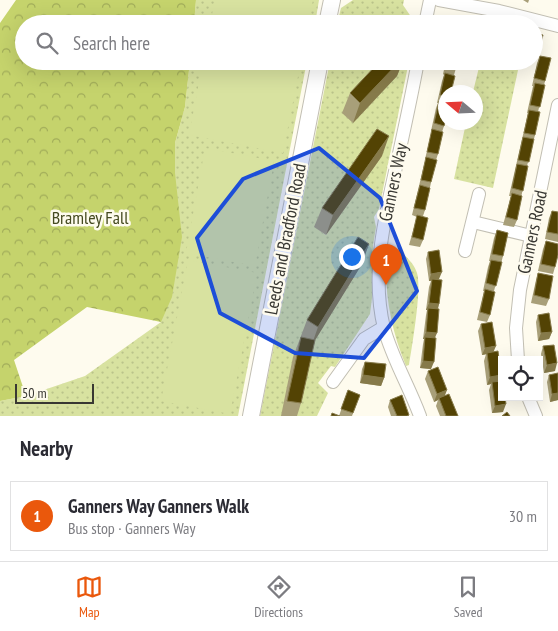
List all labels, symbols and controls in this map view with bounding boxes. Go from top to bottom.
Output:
search box [15,15,543,70]
icon: search [33,29,61,57]
text: Search here [73,31,150,55]
north arrow [438,85,483,130]
street label: Ganners Way [374,141,413,223]
street label: Leeds and Bradford Road [259,161,311,317]
street label: Ganners Road [512,188,552,276]
park label: Bramley Fall [52,206,129,229]
your location [339,244,365,270]
pin: 1 [370,244,402,285]
map controls [498,356,543,401]
button: locate [498,356,543,401]
scale bar [15,381,94,404]
text: 50 m [22,384,47,402]
text: Nearby [20,435,73,462]
text: Ganners Way Ganners Walk [68,494,249,518]
text: 1 [33,506,41,526]
text: 30 m [509,506,537,526]
text: Bus stop · Ganners Way [68,518,196,538]
tab: Map [75,573,103,621]
tab: Directions [254,573,303,621]
tab: Saved [454,573,483,621]

